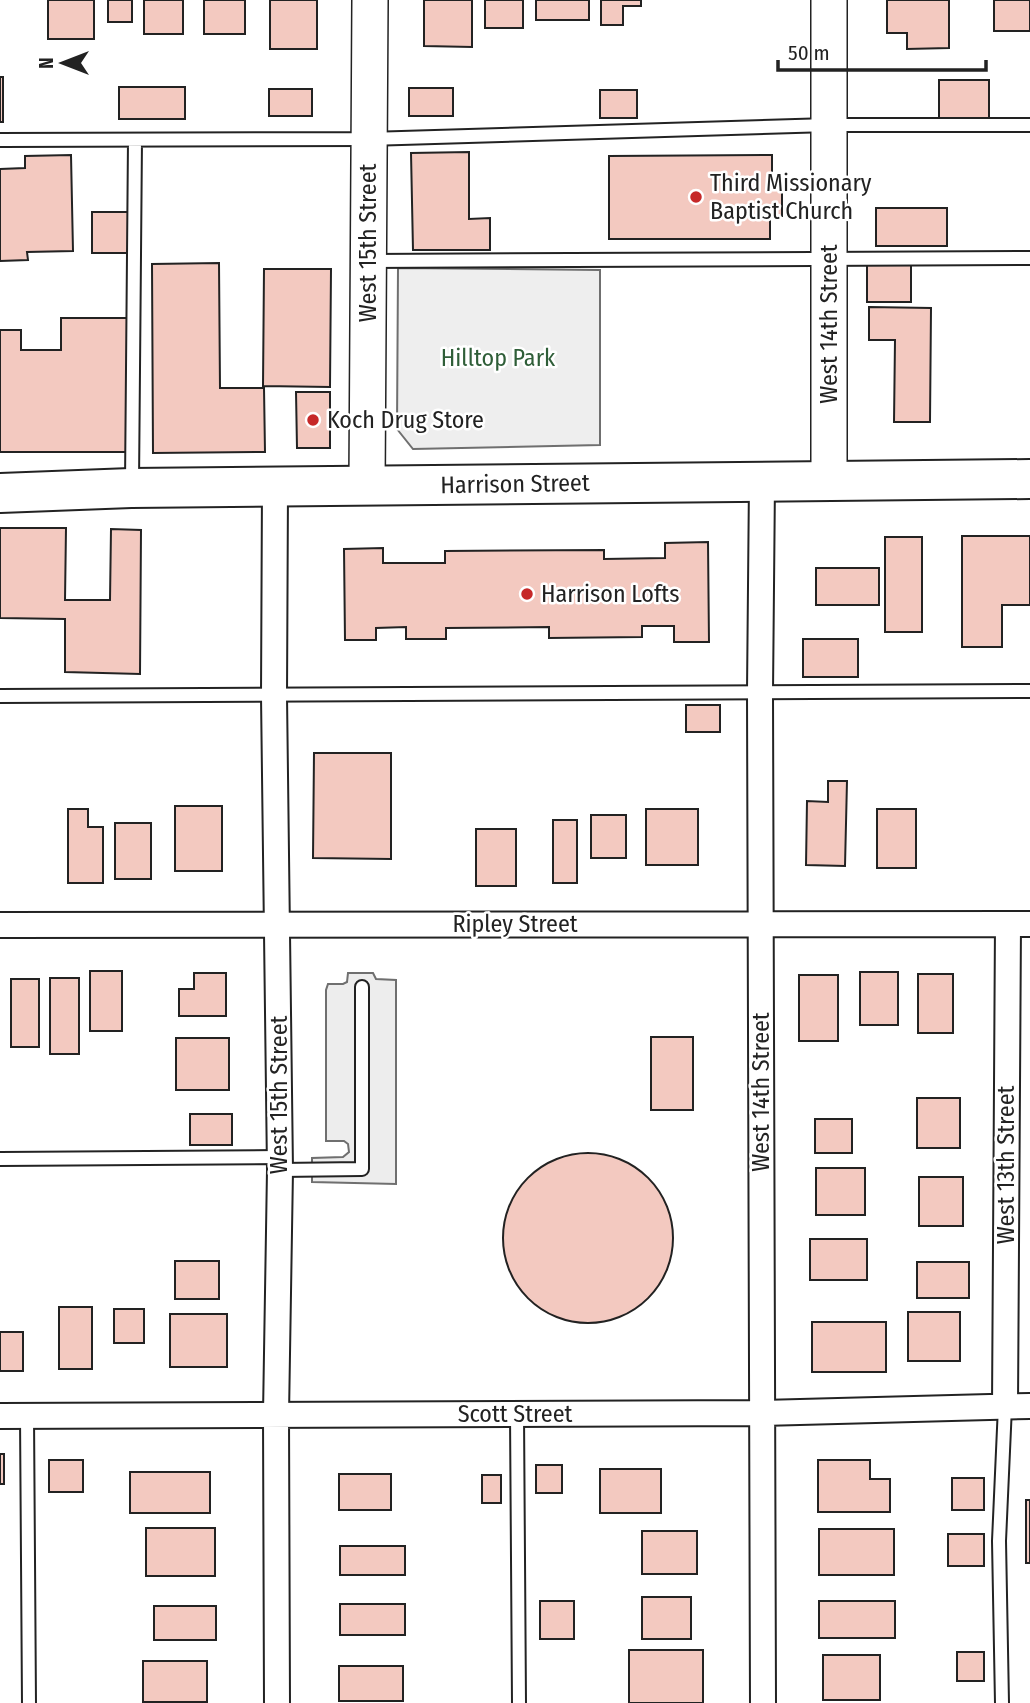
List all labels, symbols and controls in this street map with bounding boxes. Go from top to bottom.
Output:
north arrow [28,28,98,98]
scale bar [778,28,986,72]
text: 50 m [788,40,830,66]
text: N [35,57,58,69]
street label: West 15th Street [354,164,382,322]
place label: Third Missionary Baptist Church [710,169,872,225]
marker: Third Missionary Baptist Church [688,189,704,205]
street label: West 14th Street [815,244,843,404]
park label: Hilltop Park [441,344,556,372]
place label: Koch Drug Store [327,406,484,434]
marker: Koch Drug Store [305,412,321,428]
street label: Harrison Street [440,469,590,499]
place label: Harrison Lofts [541,580,679,608]
marker: Harrison Lofts [519,586,535,602]
street label: Ripley Street [452,910,578,938]
street label: West 14th Street [747,1012,775,1172]
street label: West 15th Street [265,1016,293,1174]
street label: West 13th Street [992,1086,1020,1244]
street label: Scott Street [458,1400,572,1428]

